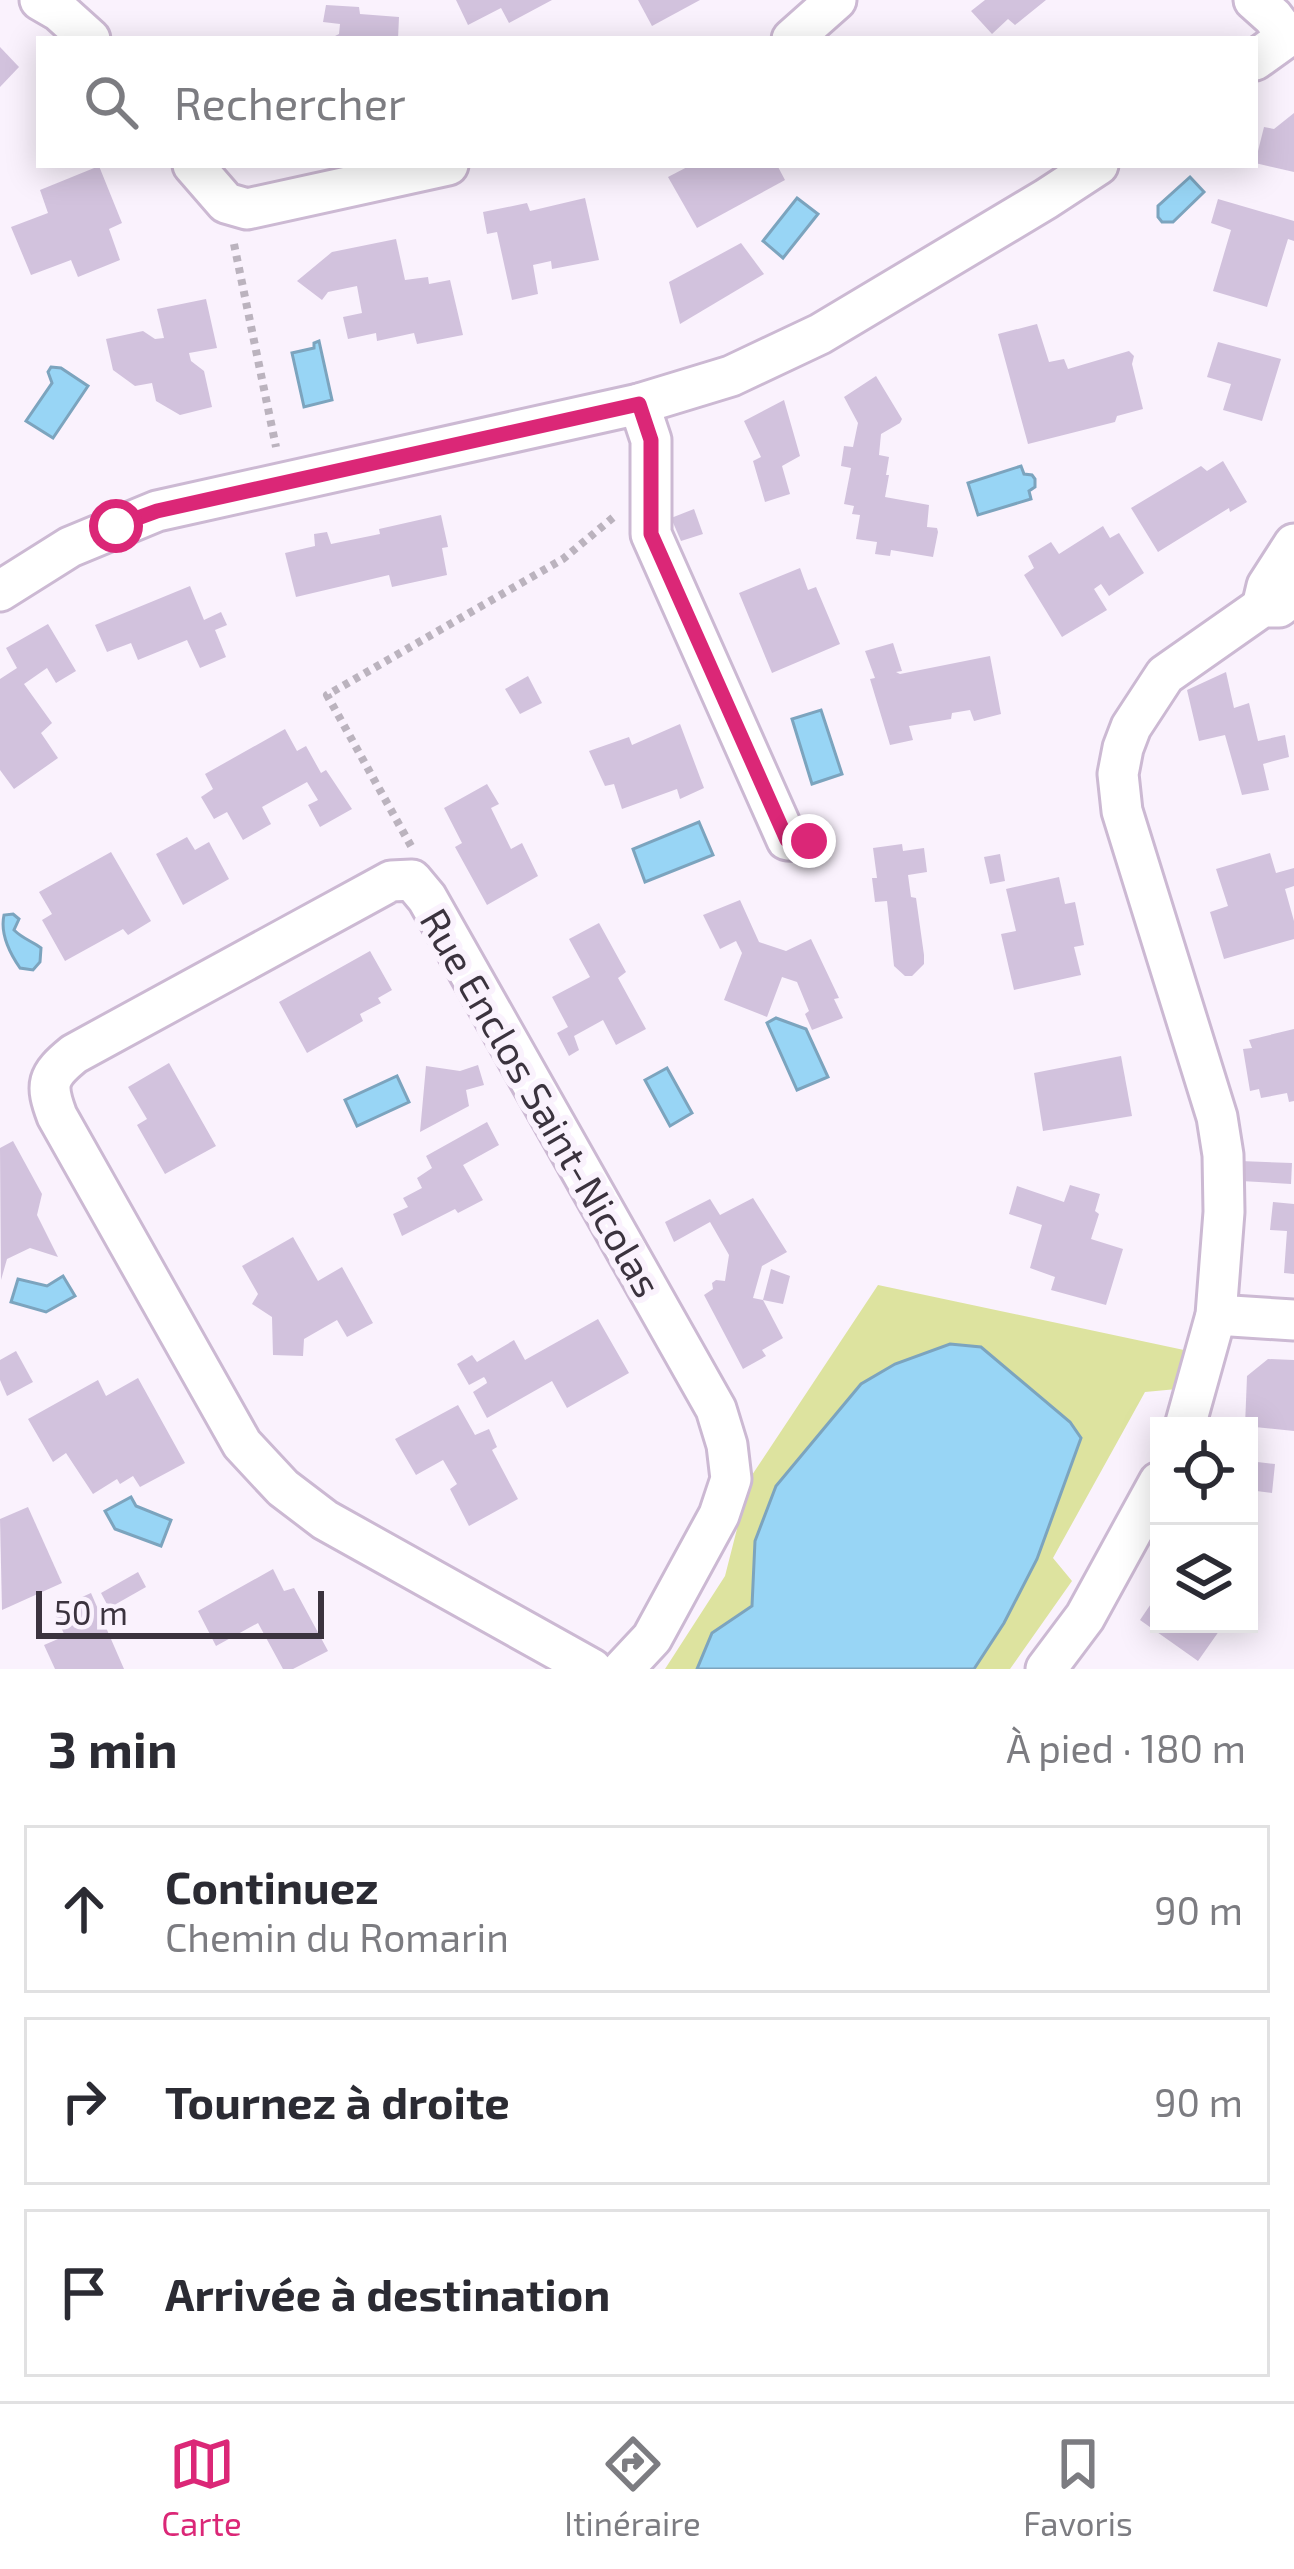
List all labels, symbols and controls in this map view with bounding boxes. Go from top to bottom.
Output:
search box [36,36,1258,168]
icon: search [78,69,144,135]
text: Rechercher [174,75,406,129]
route start [89,499,143,553]
route end [782,814,836,868]
street label: Rue Enclos Saint-Nicolas [412,899,672,1305]
map controls [1150,1417,1258,1633]
button: locate [1150,1417,1258,1525]
button: layers [1150,1525,1258,1633]
scale bar [36,1585,324,1638]
text: 50 m [54,1592,128,1632]
text: 3 min [48,1717,178,1778]
text: À pied · 180 m [1006,1724,1246,1771]
text: Continuez [165,1859,379,1913]
icon: ahead [51,1876,117,1942]
text: 90 m [1154,1886,1243,1933]
text: Chemin du Romarin [165,1913,509,1960]
icon: right [51,2068,117,2134]
text: Tournez à droite [165,2074,510,2128]
text: 90 m [1154,2078,1243,2125]
icon: arrive [51,2260,117,2326]
text: Arrivée à destination [165,2266,610,2320]
tab: Carte [161,2431,242,2543]
tab: Itinéraire [564,2431,701,2543]
tab: Favoris [1023,2431,1133,2543]

